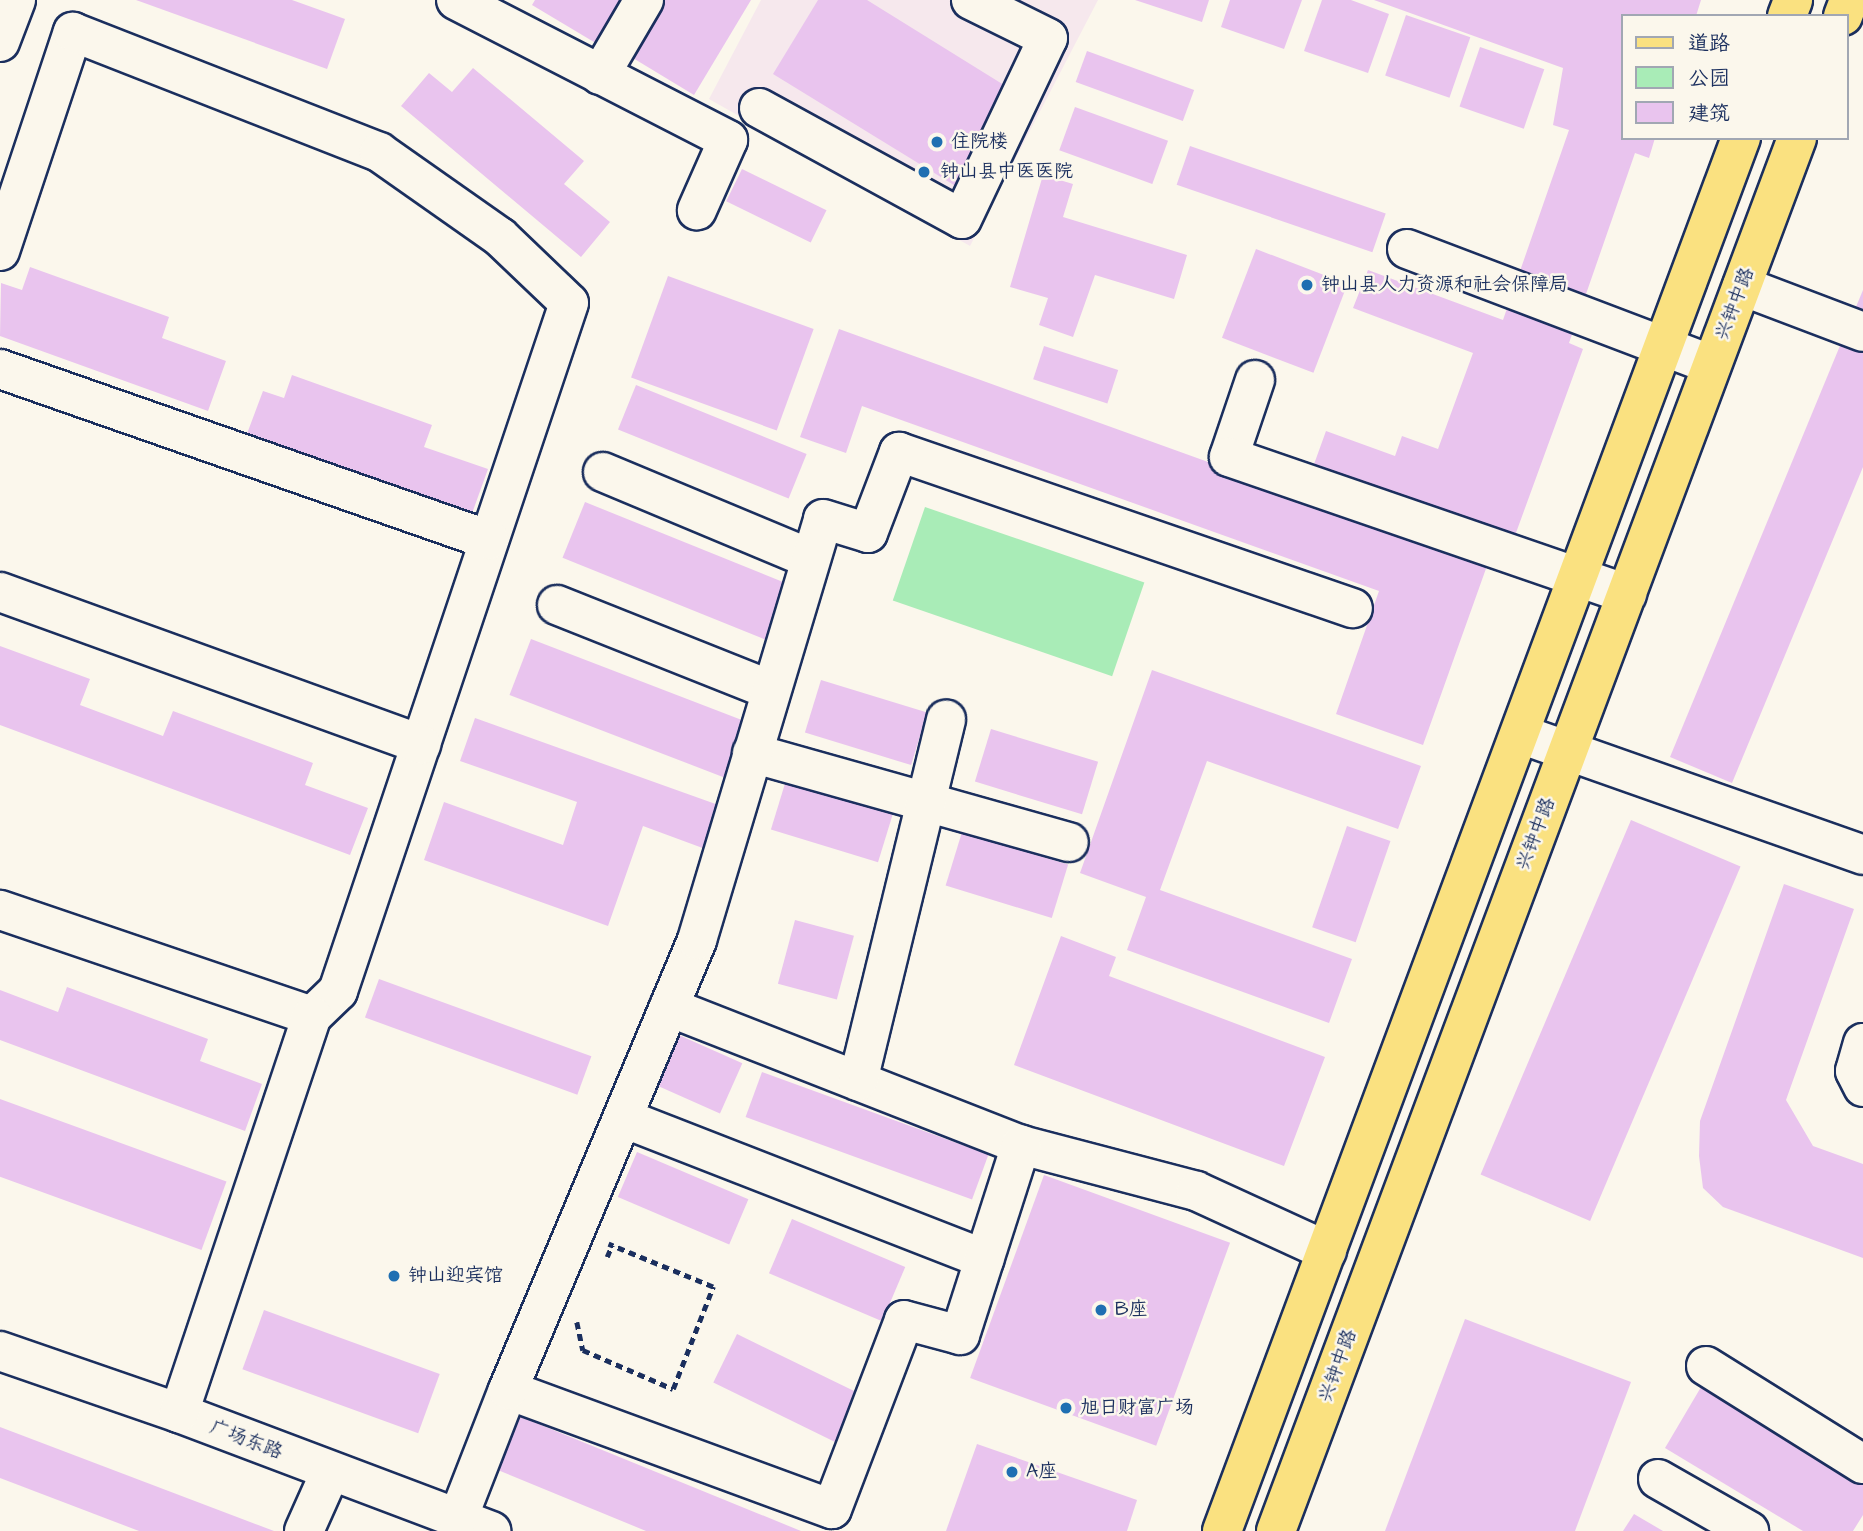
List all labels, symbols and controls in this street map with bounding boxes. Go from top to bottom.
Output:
legend [1622,14,1849,140]
text: 道路 [1688,29,1730,58]
text: 公园 [1688,64,1730,93]
text: 建筑 [1688,99,1730,128]
place label: 住院楼 [951,131,1008,153]
marker: 住院楼 [929,134,945,150]
place label: 钟山县中医医院 [940,161,1073,183]
marker: 钟山县中医医院 [914,162,934,182]
street label: 兴钟中路 [1711,264,1759,344]
place label: 钟山县人力资源和社会保障局 [1321,274,1568,296]
marker: 钟山县人力资源和社会保障局 [1299,277,1315,293]
street label: 兴钟中路 [1512,794,1560,874]
place label: 钟山迎宾馆 [408,1265,503,1287]
marker: 钟山迎宾馆 [386,1268,402,1284]
place label: B座 [1115,1299,1148,1321]
marker: B座 [1093,1302,1109,1318]
street label: 兴钟中路 [1314,1326,1362,1406]
place label: 旭日财富广场 [1080,1397,1194,1419]
marker: 旭日财富广场 [1058,1400,1074,1416]
street label: 广场东路 [206,1416,286,1464]
place label: A座 [1026,1461,1057,1483]
marker: A座 [1004,1464,1020,1480]

